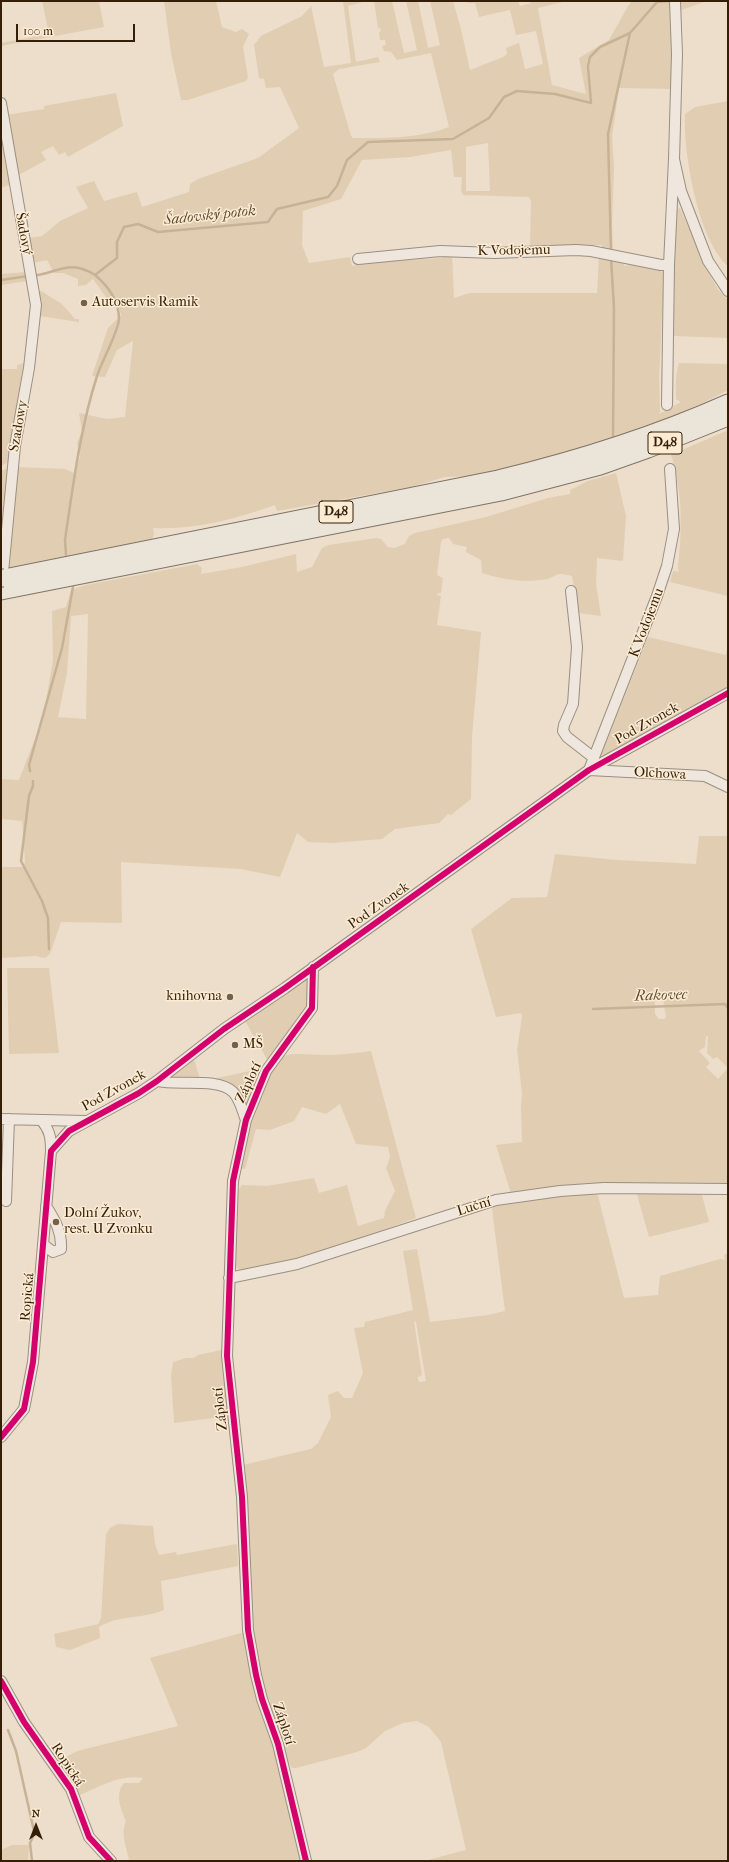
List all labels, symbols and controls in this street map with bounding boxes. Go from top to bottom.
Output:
scale bar [18,16,137,42]
text: 100 m [23,24,53,38]
water label: Šadovský potok [163,202,257,230]
street label: Šadový [11,212,35,256]
street label: K Vodojemu [477,242,551,260]
place label: Autoservis Ramik [92,295,198,311]
marker: Autoservis Ramik [79,298,89,308]
street label: Szadowy [6,399,32,453]
road number: D48 [648,432,682,454]
road number: D48 [319,501,353,523]
street label: K Vodojemu [626,586,668,660]
street label: Pod Zvonek [612,699,682,749]
street label: Olchowa [633,764,687,784]
street label: Pod Zvonek [345,879,413,933]
water label: Rakovec [634,986,688,1006]
place label: knihovna [166,989,222,1005]
marker: knihovna [225,992,235,1002]
place label: MŠ [243,1037,263,1053]
marker: MŠ [230,1040,240,1050]
street label: Záplotí [232,1060,266,1106]
street label: Pod Zvonek [79,1066,149,1116]
street label: Luční [455,1194,493,1220]
place label: Dolní Žukov, rest. U Zvonku [64,1206,153,1238]
marker: Dolní Žukov, rest. U Zvonku [51,1217,61,1227]
street label: Ropická [18,1272,38,1322]
street label: Záplotí [210,1387,232,1431]
street label: Záplotí [268,1701,298,1747]
street label: Ropická [47,1740,87,1790]
north arrow [16,1806,56,1846]
text: N [32,1807,40,1820]

